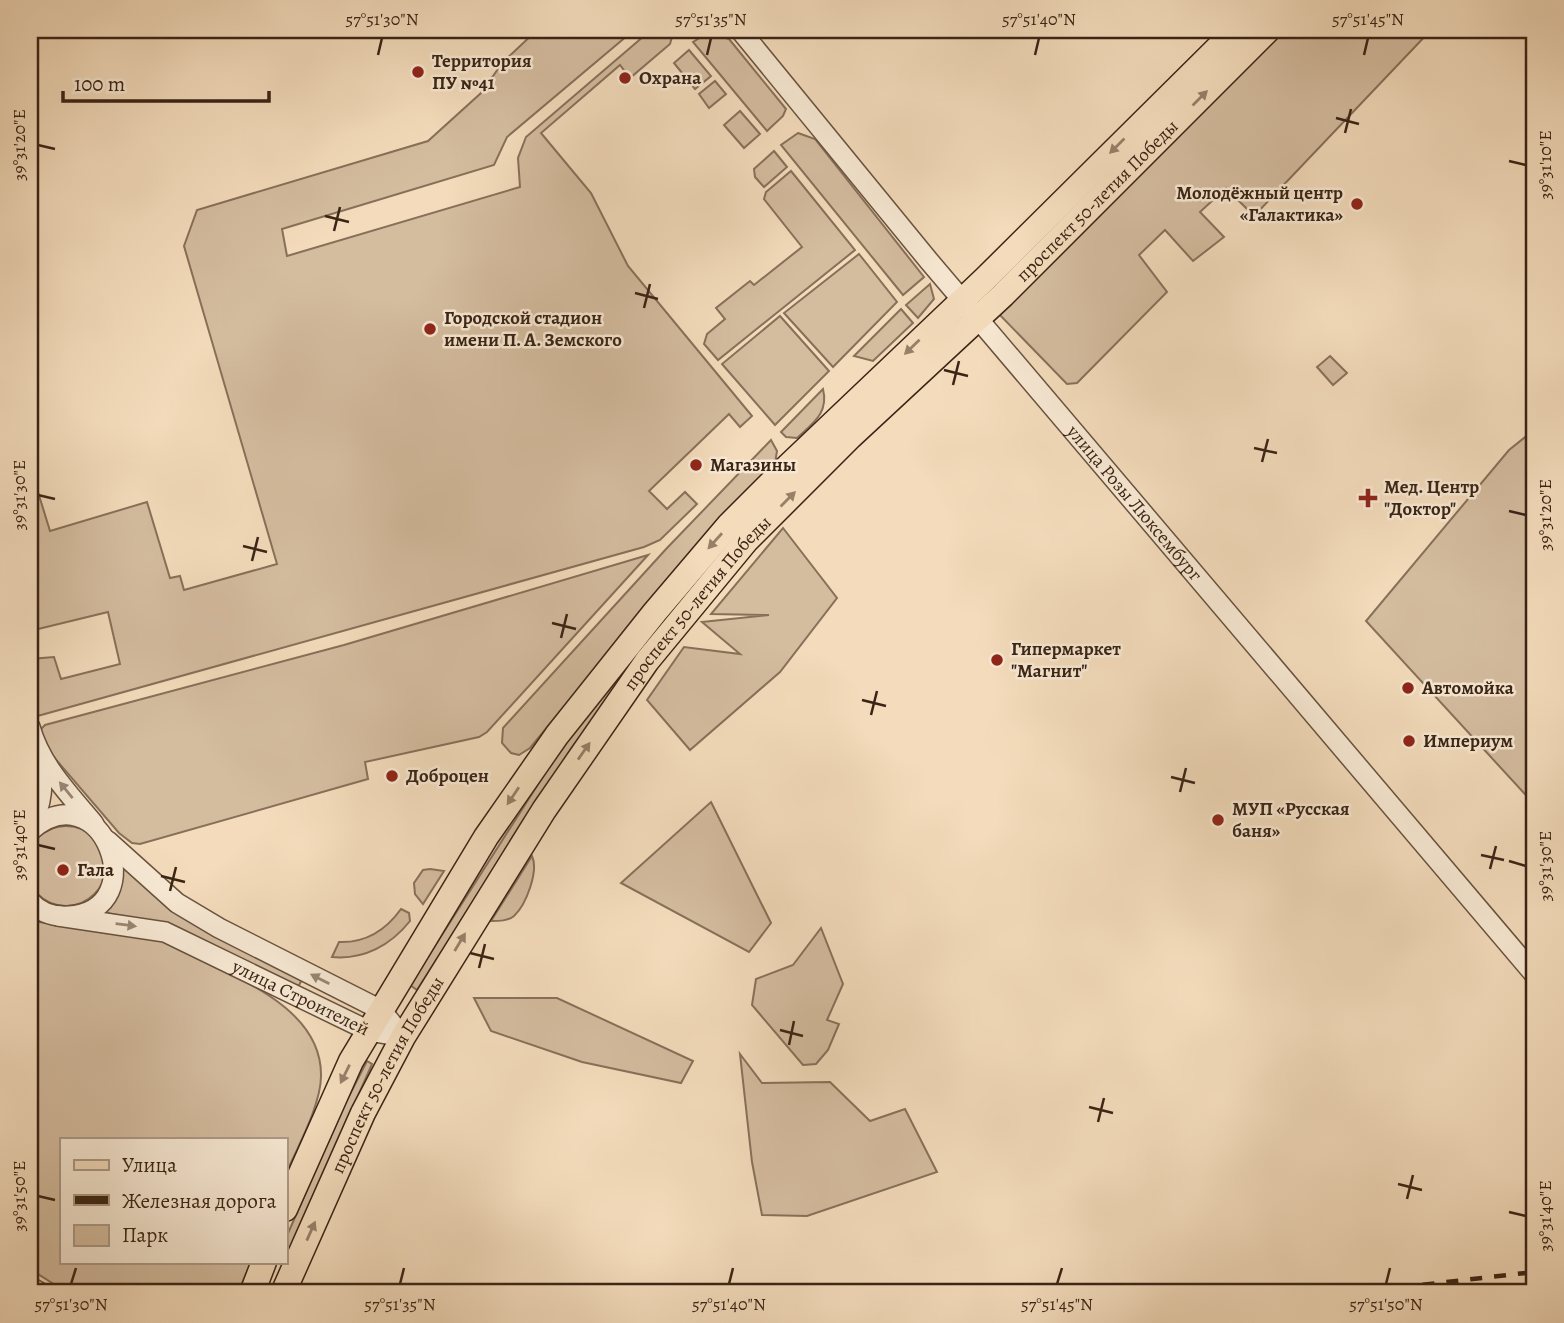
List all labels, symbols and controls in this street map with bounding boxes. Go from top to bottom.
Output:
text: 57°51'30"N [345,7,419,31]
text: 57°51'35"N [675,7,747,31]
text: 57°51'40"N [1002,7,1076,31]
text: 57°51'45"N [1332,7,1404,31]
place label: Территория ПУ №41 [432,48,532,96]
scale bar [63,60,270,104]
marker: Территория ПУ №41 [410,64,426,80]
place label: Охрана [639,65,702,91]
text: 100 m [74,70,125,98]
marker: Охрана [617,70,633,86]
one-way arrow [1192,90,1208,106]
text: 39°31'20"E [7,109,31,181]
street label: проспект 50-летия Победы [1010,114,1184,288]
text: 39°31'10"E [1533,130,1557,200]
one-way arrow [1109,138,1126,154]
place label: Молодёжный центр «Галактика» [1176,180,1343,228]
marker: Молодёжный центр «Галактика» [1349,196,1365,212]
place label: Городской стадион имени П. А. Земского [444,305,622,353]
marker: Городской стадион имени П. А. Земского [422,321,438,337]
one-way arrow [904,338,921,354]
street label: улица Розы Люксембург [1060,419,1208,587]
place label: Магазины [710,452,796,478]
marker: Магазины [688,457,704,473]
text: 39°31'30"E [7,459,31,531]
place label: Мед. Центр "Доктор" [1384,474,1479,522]
text: 39°31'20"E [1533,479,1557,551]
marker: Мед. Центр "Доктор" [1358,488,1378,508]
one-way arrow [780,491,796,507]
street label: проспект 50-летия Победы [617,510,777,696]
one-way arrow [708,532,724,549]
place label: Гипермаркет "Магнит" [1011,636,1121,684]
marker: Гипермаркет "Магнит" [989,652,1005,668]
place label: Автомойка [1421,675,1515,701]
marker: Автомойка [1400,680,1416,696]
place label: Империум [1423,728,1513,754]
marker: Империум [1401,733,1417,749]
one-way arrow [577,742,590,761]
place label: Доброцен [406,763,489,789]
marker: Доброцен [384,768,400,784]
one-way arrow [58,782,73,800]
one-way arrow [507,786,520,806]
place label: МУП «Русская баня» [1232,796,1350,844]
text: 39°31'40"E [7,809,31,881]
marker: МУП «Русская баня» [1210,812,1226,828]
text: 39°31'30"E [1533,830,1557,902]
place label: Гала [77,857,115,883]
marker: Гала [55,862,71,878]
one-way arrow [115,919,137,930]
one-way arrow [454,933,467,952]
street label: улица Строителей [227,953,374,1042]
street label: проспект 50-летия Победы [325,971,450,1178]
one-way arrow [310,973,330,985]
one-way arrow [339,1064,351,1084]
legend [60,1138,287,1264]
text: Улица [122,1151,177,1179]
text: 39°31'50"E [7,1160,31,1232]
text: 39°31'40"E [1533,1180,1557,1252]
text: Железная дорога [122,1187,277,1215]
text: Парк [122,1221,168,1249]
one-way arrow [305,1221,317,1241]
text: 57°51'30"N [34,1292,108,1316]
text: 57°51'35"N [364,1292,436,1316]
text: 57°51'40"N [692,1292,766,1316]
text: 57°51'45"N [1021,1292,1093,1316]
text: 57°51'50"N [1349,1292,1423,1316]

